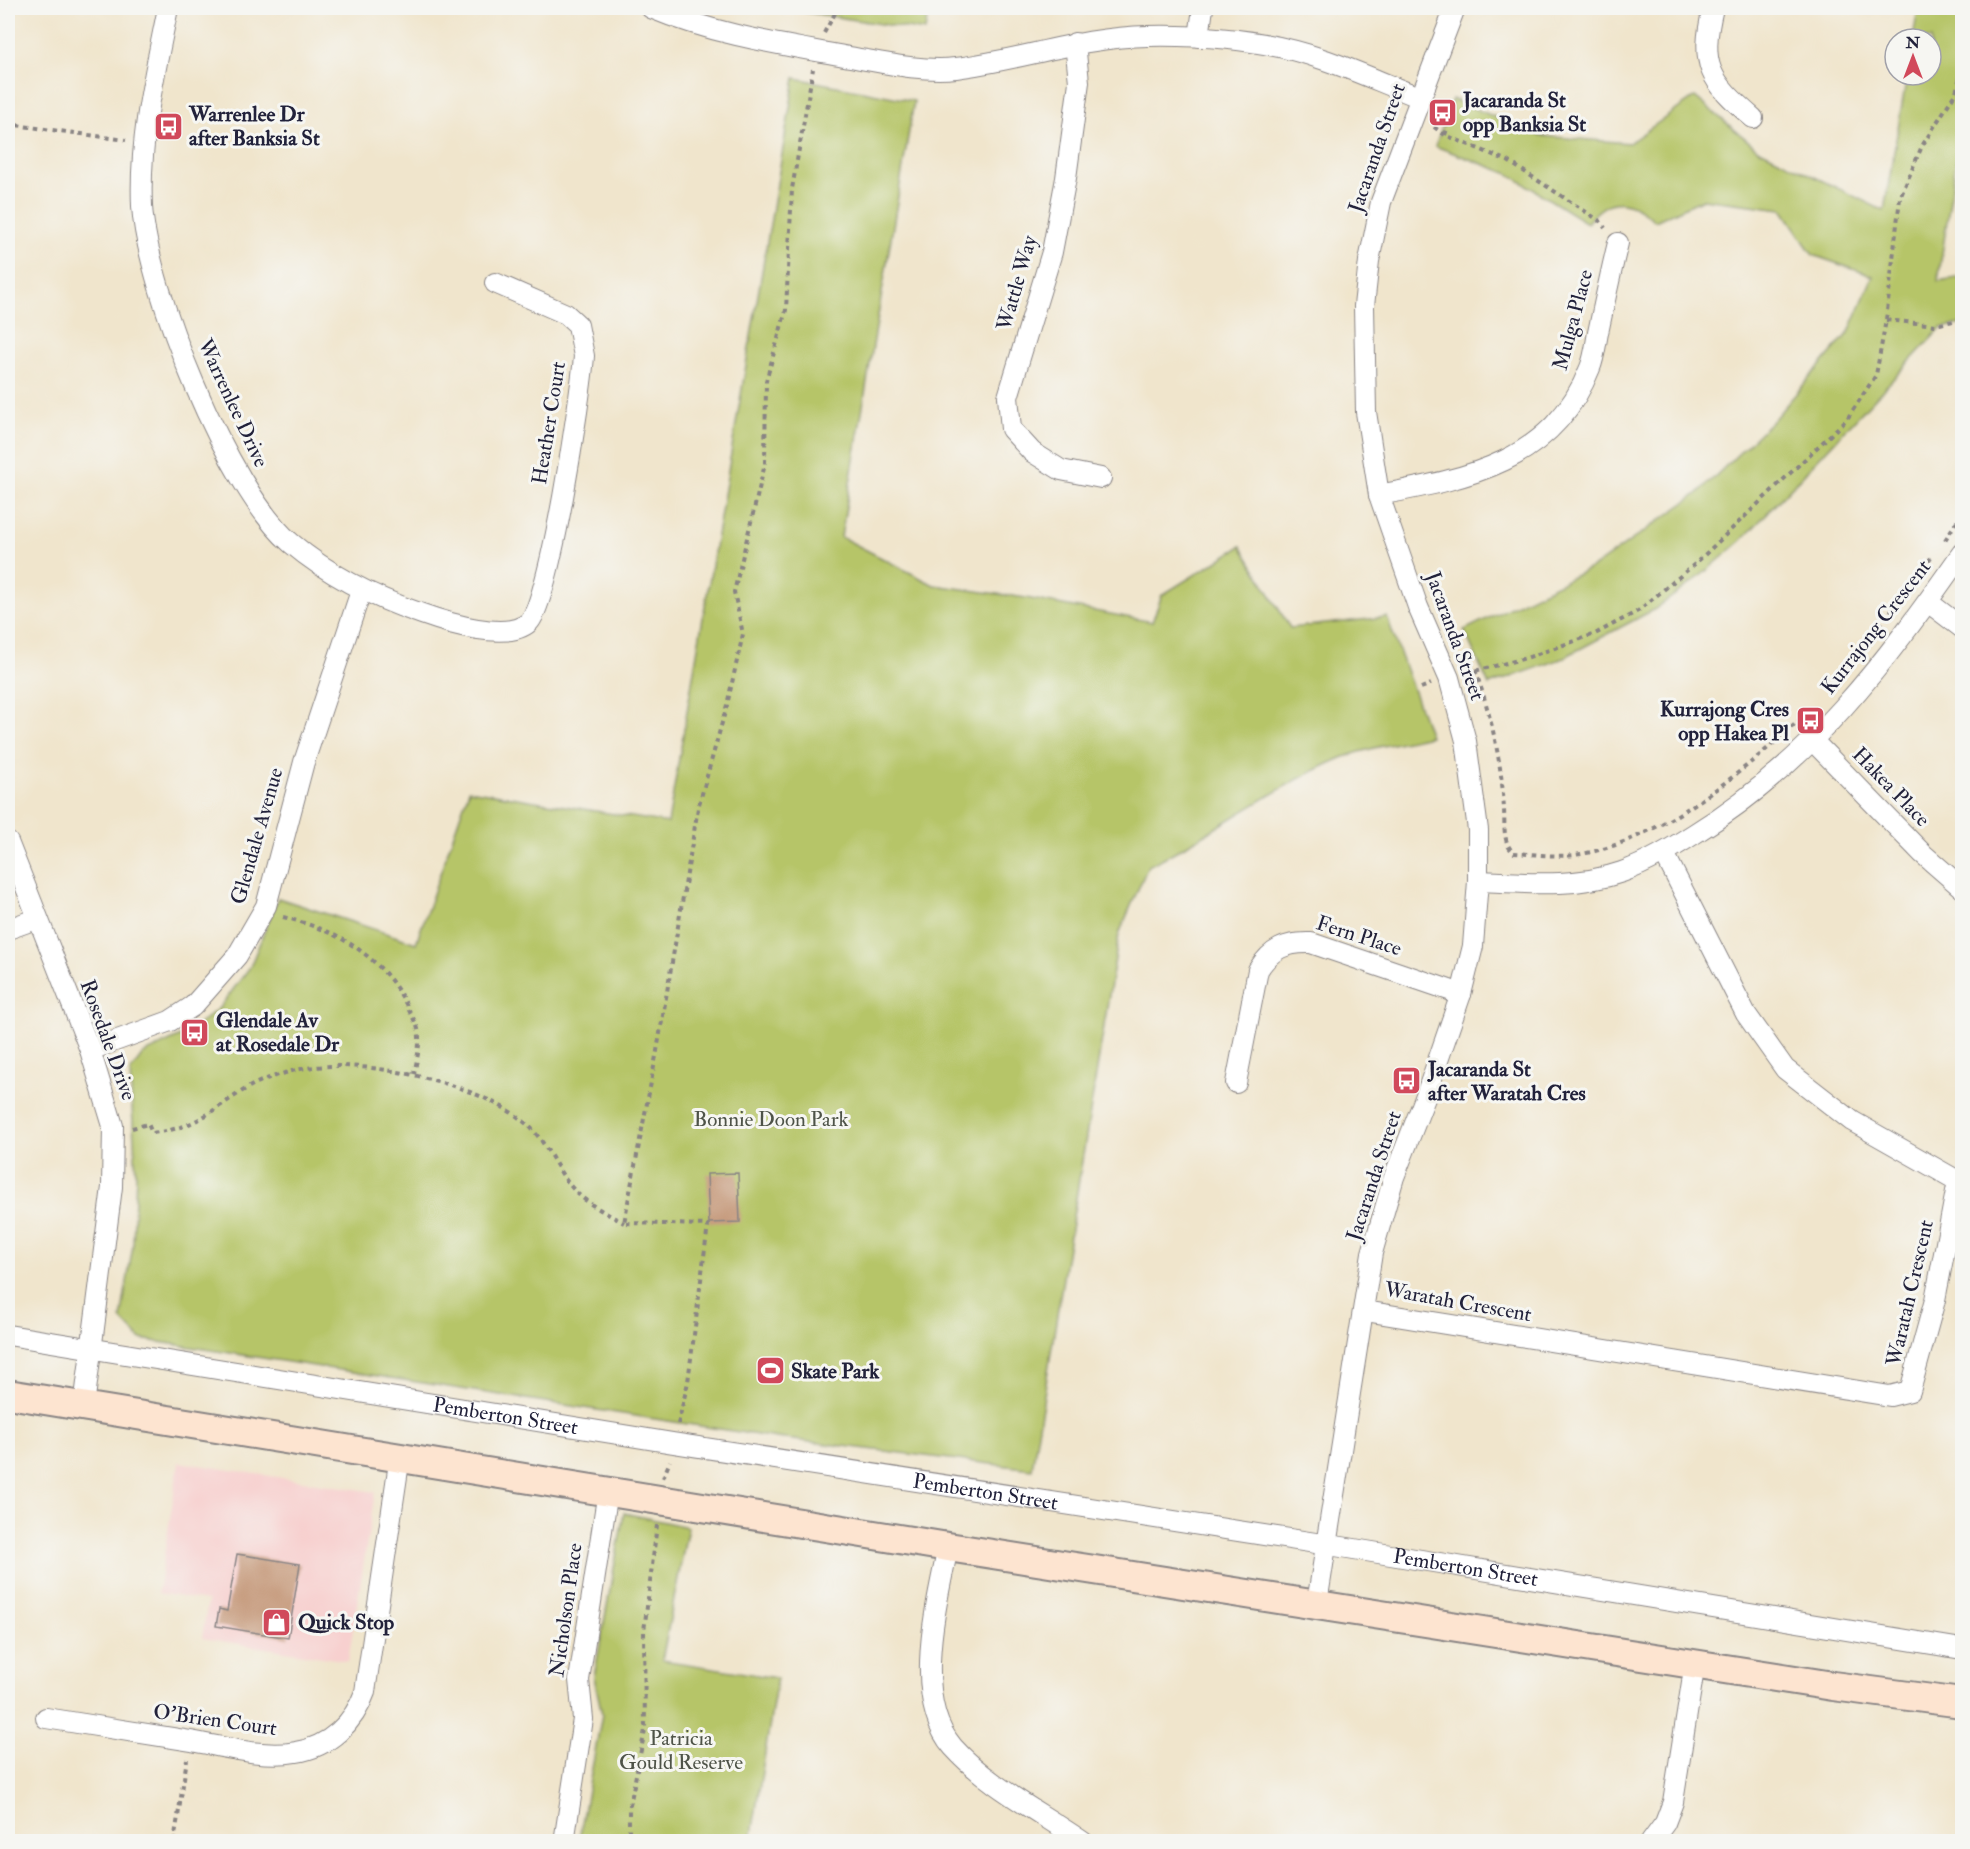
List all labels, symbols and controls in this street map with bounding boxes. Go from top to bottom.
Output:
north arrow [1883,27,1943,87]
text: N [1905,33,1921,53]
street label: Jacaranda Street [1342,80,1412,217]
place label: Jacaranda St opp Banksia St [1462,87,1586,138]
bus stop icon: Jacaranda St opp Banksia St [1426,96,1458,128]
place label: Warrenlee Dr after Banksia St [188,101,320,152]
bus stop icon: Warrenlee Dr after Banksia St [152,110,184,142]
street label: Wattle Way [990,232,1044,335]
street label: Mulga Place [1547,266,1599,373]
street label: Warrenlee Drive [191,334,275,472]
street label: Heather Court [526,359,572,486]
street label: Kurrajong Crescent [1815,554,1937,700]
street label: Jacaranda Street [1419,567,1491,704]
place label: Kurrajong Cres opp Hakea Pl [1660,696,1790,747]
bus stop icon: Kurrajong Cres opp Hakea Pl [1794,705,1826,737]
street label: Hakea Place [1846,741,1936,833]
street label: Glendale Avenue [225,764,289,907]
street label: Fern Place [1313,910,1405,963]
street label: Rosedale Drive [74,976,142,1104]
place label: Glendale Av at Rosedale Dr [216,1007,340,1058]
bus stop icon: Glendale Av at Rosedale Dr [179,1016,211,1048]
place label: Jacaranda St after Waratah Cres [1427,1056,1586,1107]
bus stop icon: Jacaranda St after Waratah Cres [1391,1065,1423,1097]
park label: Bonnie Doon Park [693,1106,849,1133]
street label: Jacaranda Street [1340,1107,1408,1245]
street label: Waratah Crescent [1880,1217,1940,1370]
street label: Waratah Crescent [1381,1276,1534,1328]
sports icon: Skate Park [754,1355,786,1387]
place label: Skate Park [791,1358,880,1385]
street label: Pemberton Street [431,1391,580,1441]
street label: Pemberton Street [911,1467,1060,1516]
street label: Nicholson Place [543,1541,589,1679]
street label: Pemberton Street [1391,1542,1540,1593]
shop icon: Quick Stop [261,1606,293,1638]
place label: Quick Stop [298,1609,395,1636]
street label: O'Brien Court [152,1698,279,1742]
park label: Patricia Gould Reserve [619,1725,743,1776]

